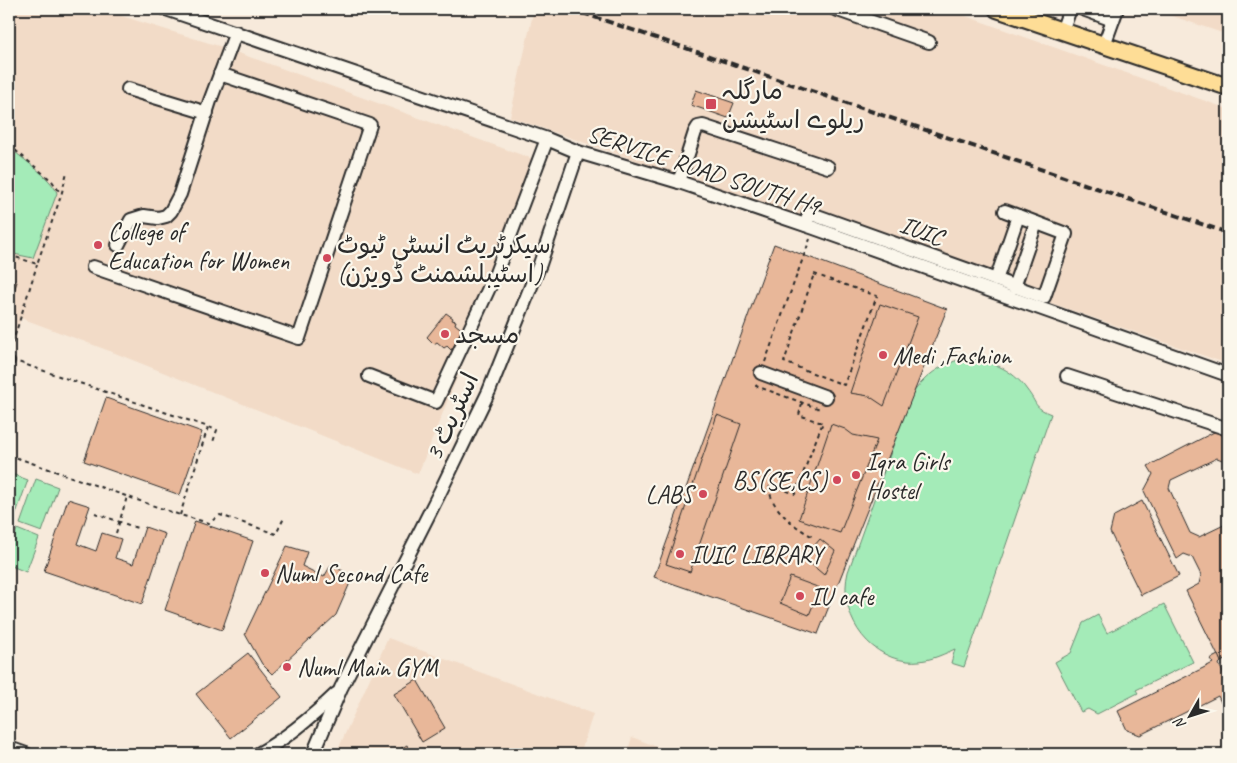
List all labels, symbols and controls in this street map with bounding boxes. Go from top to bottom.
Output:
place label: مارگلہ ریلوے اسٹیشن [722,75,865,136]
marker: مارگلہ ریلوے اسٹیشن [704,97,718,111]
street label: SERVICE ROAD SOUTH H9 [583,117,826,223]
street label: IUIC [896,208,950,254]
place label: College of Education for Women [108,216,290,277]
place label: سیکرٹریٹ انسٹی ٹیوٹ (اسٹیبلشمنٹ ڈویژن) [337,229,551,290]
marker: College of Education for Women [92,239,104,251]
marker: سیکرٹریٹ انسٹی ٹیوٹ (اسٹیبلشمنٹ ڈویژن) [321,252,333,264]
place label: مسجد [455,319,519,351]
marker: مسجد [439,328,451,340]
place label: Medi ,Fashion [893,340,1013,372]
marker: Medi ,Fashion [877,349,889,361]
street label: اسٹریٹ 3 [418,367,486,466]
place label: Iqra Girls Hostel [866,446,952,507]
place label: BS(SE,CS) [733,465,829,497]
marker: Iqra Girls Hostel [850,469,862,481]
marker: BS(SE,CS) [831,474,843,486]
place label: LABS [646,479,697,511]
marker: LABS [697,488,709,500]
place label: IUIC LIBRARY [690,539,826,571]
marker: IUIC LIBRARY [674,548,686,560]
place label: Numl Second Cafe [275,558,429,590]
marker: Numl Second Cafe [259,567,271,579]
place label: IU cafe [810,581,875,613]
marker: IU cafe [794,590,806,602]
place label: Numl Main GYM [297,652,440,684]
marker: Numl Main GYM [281,661,293,673]
north arrow [1164,690,1214,740]
text: N [1169,713,1190,733]

